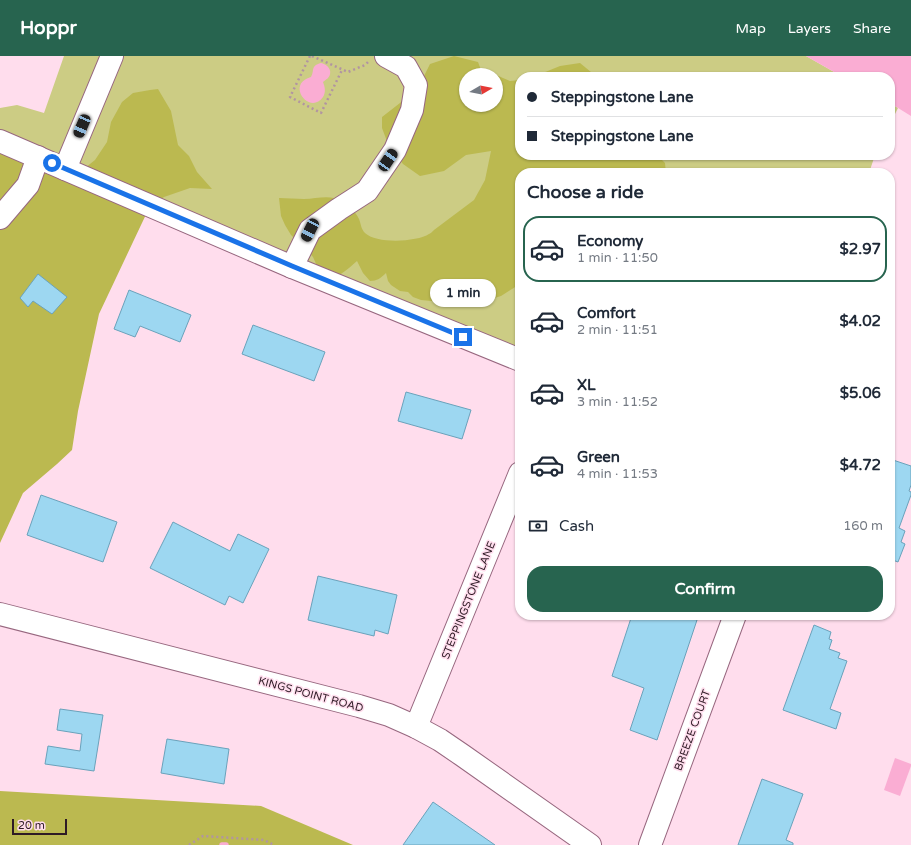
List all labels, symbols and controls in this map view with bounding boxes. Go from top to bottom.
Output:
text: Hoppr [20,17,77,39]
text: Map [736,20,766,37]
text: Layers [788,20,831,37]
text: Share [853,20,891,37]
north arrow [459,68,503,112]
map controls [459,68,503,112]
text: Steppingstone Lane [551,88,693,106]
car [72,113,92,139]
text: Steppingstone Lane [551,127,693,145]
car [376,147,400,173]
route start [43,154,61,172]
text: Choose a ride [527,181,644,203]
car [299,217,321,243]
icon: car [529,231,565,267]
text: Economy [577,232,643,250]
text: $2.97 [840,240,881,258]
text: 1 min · 11:50 [577,250,658,266]
callout: 1 min [430,279,496,307]
text: 1 min [446,285,480,301]
icon: car [529,303,565,339]
text: Comfort [577,304,636,322]
text: $4.02 [840,312,881,330]
text: 2 min · 11:51 [577,322,658,338]
route end [454,328,472,346]
icon: car [529,375,565,411]
text: XL [577,376,596,394]
text: $5.06 [840,384,881,402]
text: 3 min · 11:52 [577,394,658,410]
icon: car [529,447,565,483]
text: Green [577,448,620,466]
text: $4.72 [840,456,881,474]
text: 4 min · 11:53 [577,466,658,482]
icon: cash [527,515,549,537]
text: Cash [559,517,594,535]
text: 160 m [843,518,883,534]
street label: STEPPINGSTONE LANE [439,539,498,661]
button: Confirm [527,566,883,612]
street label: KINGS POINT ROAD [257,674,365,715]
street label: BREEZE COURT [672,687,713,773]
scale bar [12,817,67,836]
text: 20 m [18,819,45,832]

